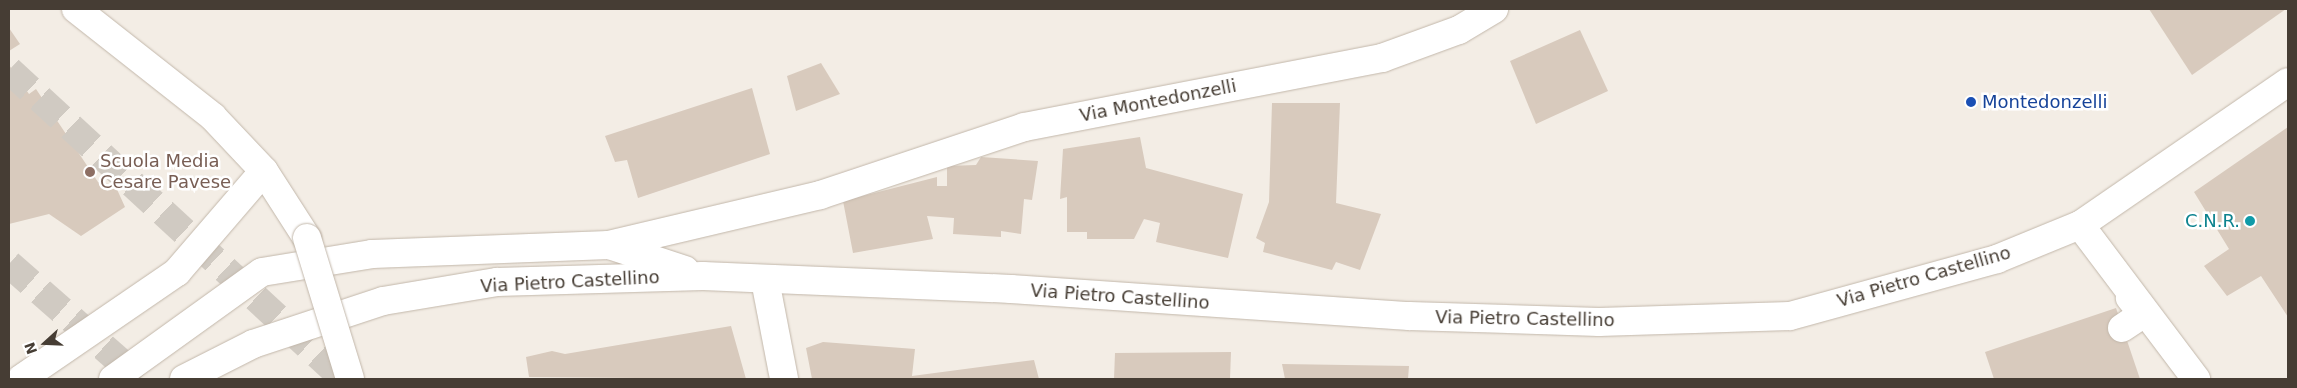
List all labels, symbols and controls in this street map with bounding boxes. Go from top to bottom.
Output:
street label: Via Montedonzelli [1078,75,1238,127]
place label: Montedonzelli [1982,91,2107,113]
marker: Montedonzelli [1964,95,1978,109]
place label: Scuola Media Cesare Pavese [100,151,231,193]
marker: Scuola Media Cesare Pavese [84,166,96,178]
place label: C.N.R. [2185,210,2240,232]
marker: C.N.R. [2244,215,2256,227]
street label: Via Pietro Castellino [1835,242,2013,312]
street label: Via Pietro Castellino [480,267,660,297]
street label: Via Pietro Castellino [1030,280,1210,314]
street label: Via Pietro Castellino [1435,307,1615,331]
north arrow [20,318,70,368]
text: N [21,340,40,356]

